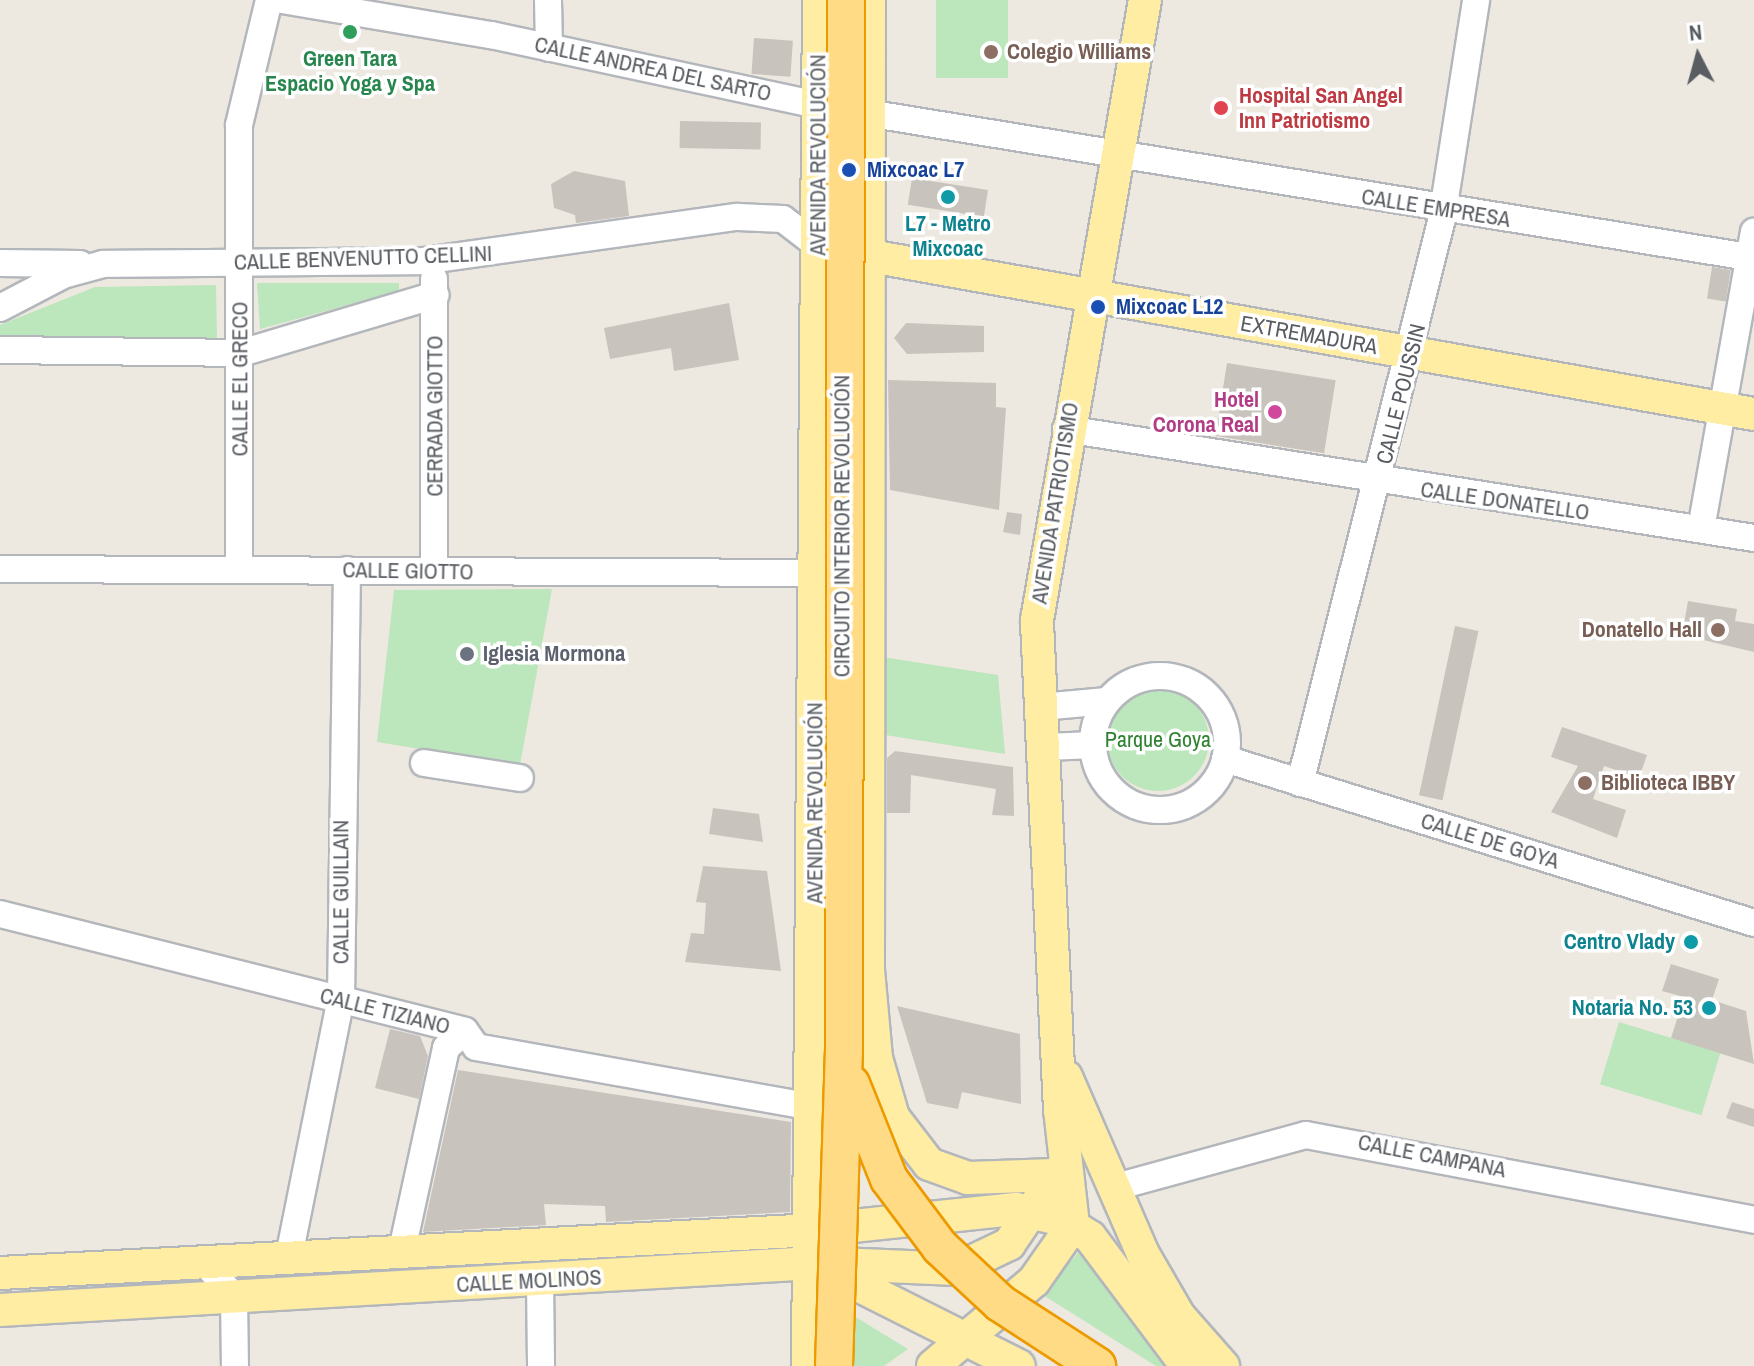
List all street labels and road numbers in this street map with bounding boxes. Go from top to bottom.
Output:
street label: CALLE ANDREA DEL SARTO [531,31,775,107]
street label: AVENIDA REVOLUCIÓN [805,54,831,256]
street label: CALLE EMPRESA [1360,183,1512,233]
street label: CALLE BENVENUTTO CELLINI [233,240,493,276]
street label: CALLE EL GRECO [227,301,253,457]
street label: EXTREMADURA [1239,310,1379,360]
street label: CALLE POUSSIN [1371,321,1431,467]
street label: CERRADA GIOTTO [422,335,448,497]
street label: CIRCUITO INTERIOR REVOLUCIÓN [829,375,855,677]
street label: AVENIDA PATRIOTISMO [1026,400,1084,606]
street label: CALLE DONATELLO [1419,476,1591,526]
street label: CALLE GIOTTO [342,557,474,585]
street label: AVENIDA REVOLUCIÓN [802,702,828,904]
street label: CALLE DE GOYA [1418,807,1562,875]
street label: CALLE GUILLAIN [328,820,354,964]
street label: CALLE TIZIANO [317,982,453,1040]
street label: CALLE CAMPANA [1356,1129,1508,1183]
street label: CALLE MOLINOS [456,1264,602,1298]

